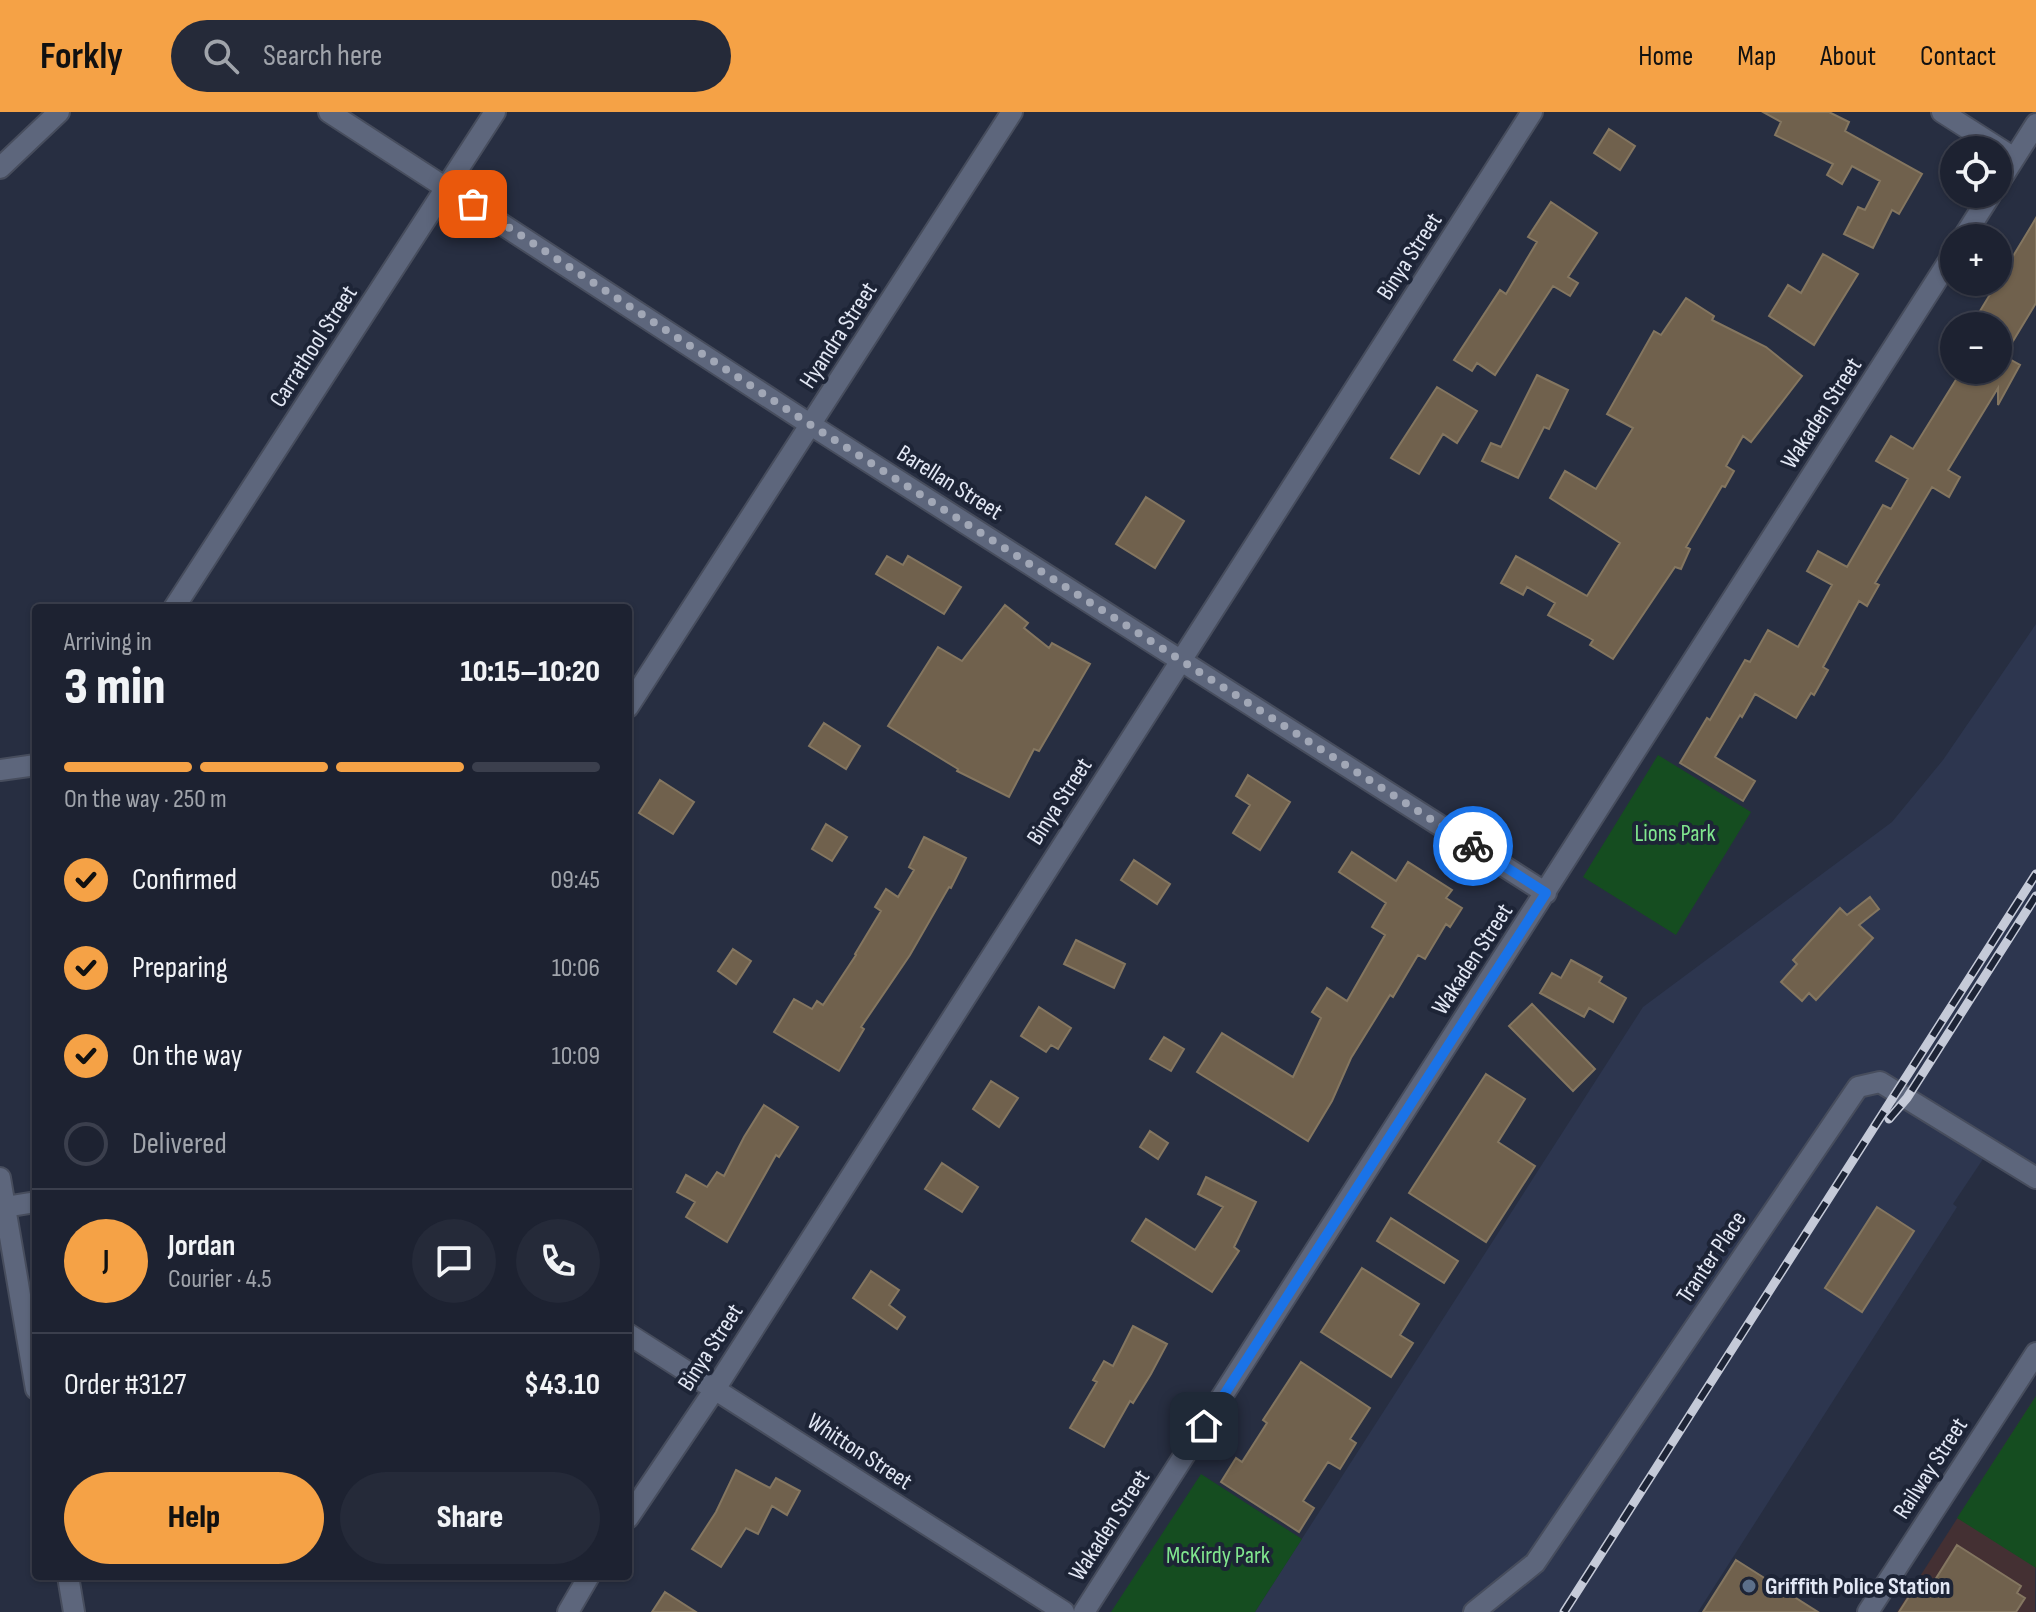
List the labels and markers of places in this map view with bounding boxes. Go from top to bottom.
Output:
pin [439,170,507,238]
pin [1170,1392,1238,1460]
place label: Griffith Police Station [1765,1572,1950,1601]
marker: Griffith Police Station [1740,1577,1758,1595]

